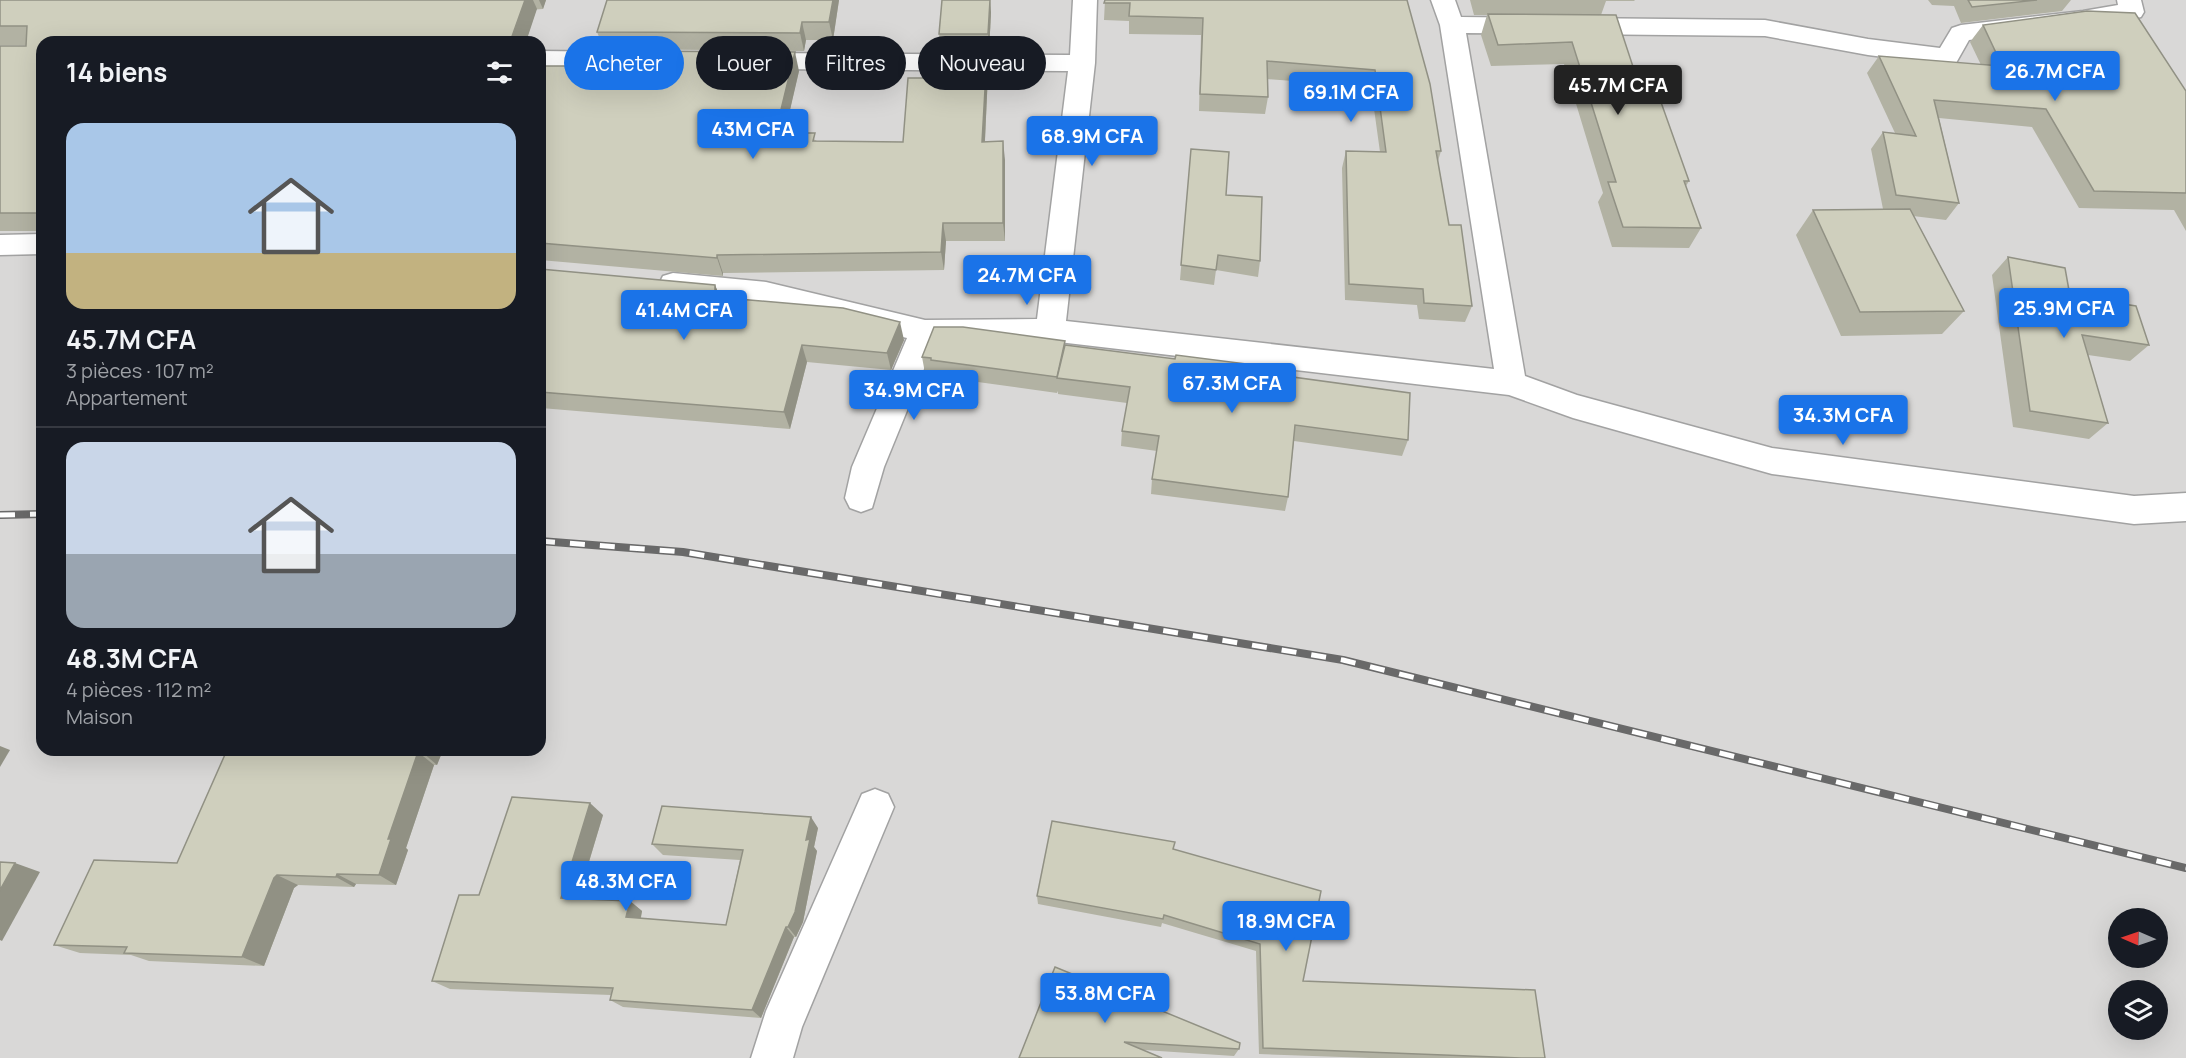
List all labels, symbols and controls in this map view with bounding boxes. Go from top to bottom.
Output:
chip: Acheter [564,36,684,90]
chip: Louer [696,36,793,90]
chip: Filtres [805,36,906,90]
chip: Nouveau [918,36,1046,90]
pin: 26.7M CFA [1986,51,2124,102]
text: 14 biens [66,54,167,90]
icon: filters [483,56,516,89]
text: 26.7M CFA [2005,57,2105,84]
pin: 45.7M CFA [1549,65,1687,116]
text: 45.7M CFA [1568,71,1668,98]
pin: 69.1M CFA [1282,72,1420,123]
text: 69.1M CFA [1303,78,1399,105]
pin: 43M CFA [698,109,808,160]
text: 43M CFA [711,115,795,142]
pin: 68.9M CFA [1023,116,1161,167]
text: 68.9M CFA [1041,122,1143,149]
icon: home [237,162,345,270]
pin: 24.7M CFA [958,255,1096,306]
text: 24.7M CFA [977,261,1077,288]
pin: 25.9M CFA [1995,288,2133,339]
pin: 41.4M CFA [615,290,753,341]
text: 25.9M CFA [2013,294,2115,321]
text: 41.4M CFA [635,296,733,323]
text: 45.7M CFA [66,321,196,357]
text: 3 pièces · 107 m² [66,357,214,384]
pin: 67.3M CFA [1163,363,1301,414]
text: 67.3M CFA [1182,369,1282,396]
pin: 34.9M CFA [845,370,983,421]
text: 34.9M CFA [863,376,965,403]
text: Appartement [66,384,188,411]
pin: 34.3M CFA [1774,395,1912,446]
text: 34.3M CFA [1793,401,1893,428]
icon: home [237,481,345,589]
text: 48.3M CFA [66,640,198,676]
text: 4 pièces · 112 m² [66,676,211,703]
text: Maison [66,703,133,730]
pin: 48.3M CFA [557,861,695,912]
text: 48.3M CFA [575,867,677,894]
pin: 18.9M CFA [1217,901,1355,952]
text: 18.9M CFA [1236,907,1336,934]
north arrow [2108,908,2168,968]
map controls [2108,908,2168,1040]
pin: 53.8M CFA [1036,973,1174,1024]
text: 53.8M CFA [1054,979,1156,1006]
button: layers [2108,980,2168,1040]

